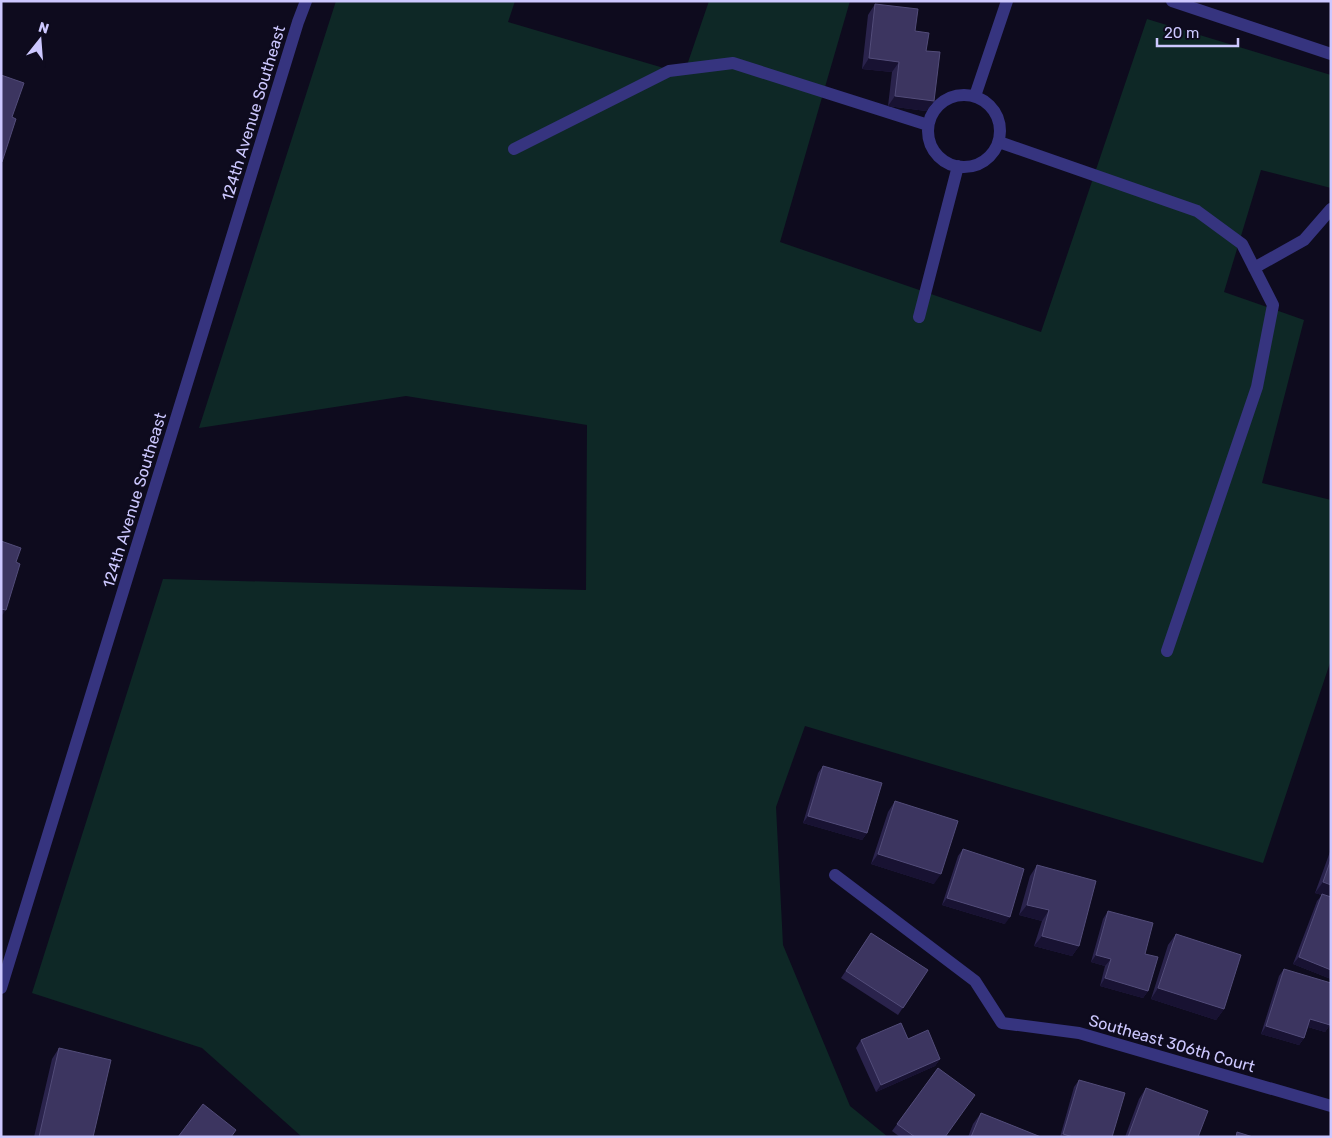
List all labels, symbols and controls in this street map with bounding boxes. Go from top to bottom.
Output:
north arrow [15,15,65,65]
scale bar [1157,15,1238,47]
text: N [36,18,51,38]
street label: 124th Avenue Southeast [218,23,289,203]
text: 20 m [1164,24,1199,42]
street label: 124th Avenue Southeast [99,410,170,590]
street label: Southeast 306th Court [1087,1011,1257,1076]

